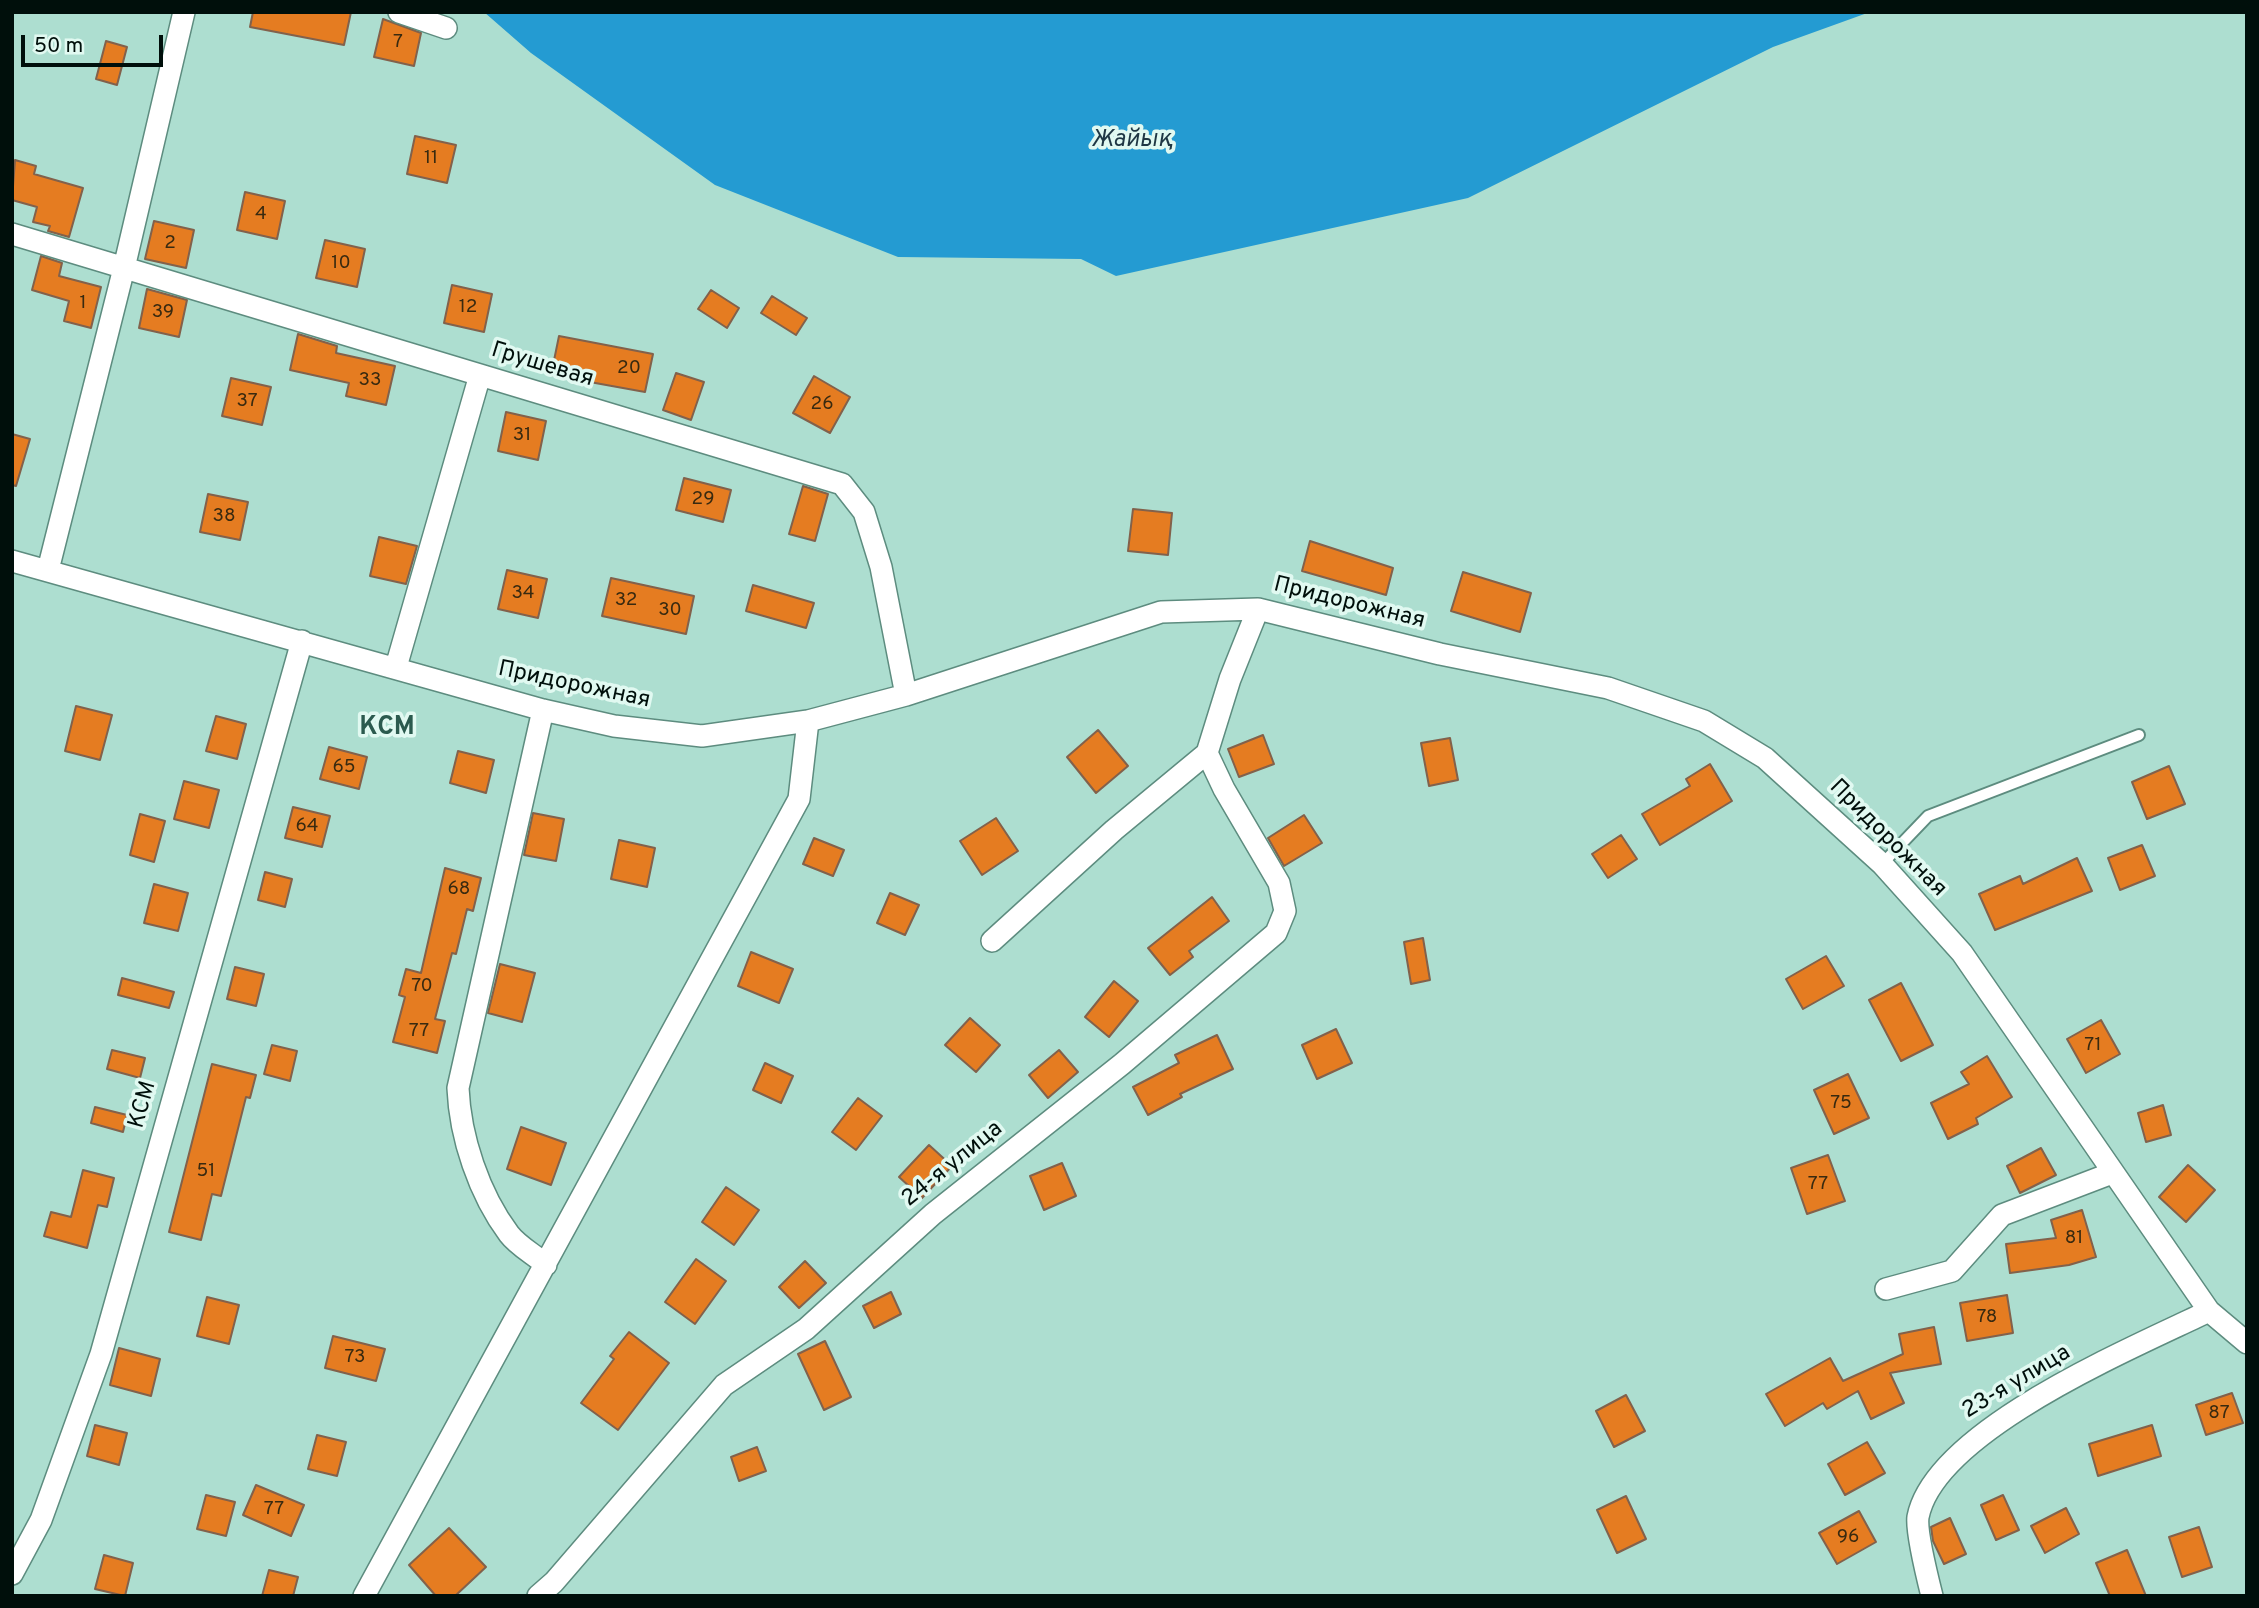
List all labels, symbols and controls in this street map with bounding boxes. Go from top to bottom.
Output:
scale bar [24,21,166,65]
house number: 7 [393,32,403,54]
text: 50 m [34,33,83,60]
water label: Жайық [1091,127,1173,155]
house number: 11 [424,148,438,170]
house number: 4 [255,204,267,226]
house number: 2 [164,233,176,255]
house number: 10 [331,253,351,275]
house number: 1 [79,293,87,315]
house number: 12 [459,297,477,319]
house number: 39 [152,302,174,324]
street label: Грушевая [487,337,597,395]
house number: 20 [617,358,641,380]
house number: 33 [359,370,381,392]
house number: 37 [236,391,258,413]
house number: 26 [811,394,833,416]
house number: 31 [513,425,531,447]
house number: 29 [692,489,714,511]
house number: 38 [212,506,236,528]
street label: Придорожная [1270,572,1428,636]
house number: 34 [511,583,535,605]
house number: 32 [615,590,637,612]
house number: 30 [658,600,682,622]
street label: Придорожная [495,656,653,716]
district label: КСМ [359,713,415,745]
house number: 65 [332,757,356,779]
street label: Придорожная [1822,774,1952,904]
house number: 64 [295,816,319,838]
house number: 68 [448,879,470,901]
house number: 70 [411,976,433,998]
house number: 77 [409,1021,429,1043]
house number: 71 [2084,1035,2102,1057]
street label: КСМ [124,1078,164,1132]
house number: 75 [1830,1093,1852,1115]
street label: 24-я улица [897,1116,1009,1214]
house number: 51 [197,1161,215,1183]
house number: 77 [1808,1174,1828,1196]
house number: 81 [2065,1228,2083,1250]
house number: 78 [1977,1307,1997,1329]
street label: 23-я улица [1958,1340,2076,1426]
house number: 73 [344,1347,366,1369]
house number: 87 [2208,1403,2230,1425]
house number: 77 [264,1499,284,1521]
house number: 96 [1837,1527,1859,1549]

